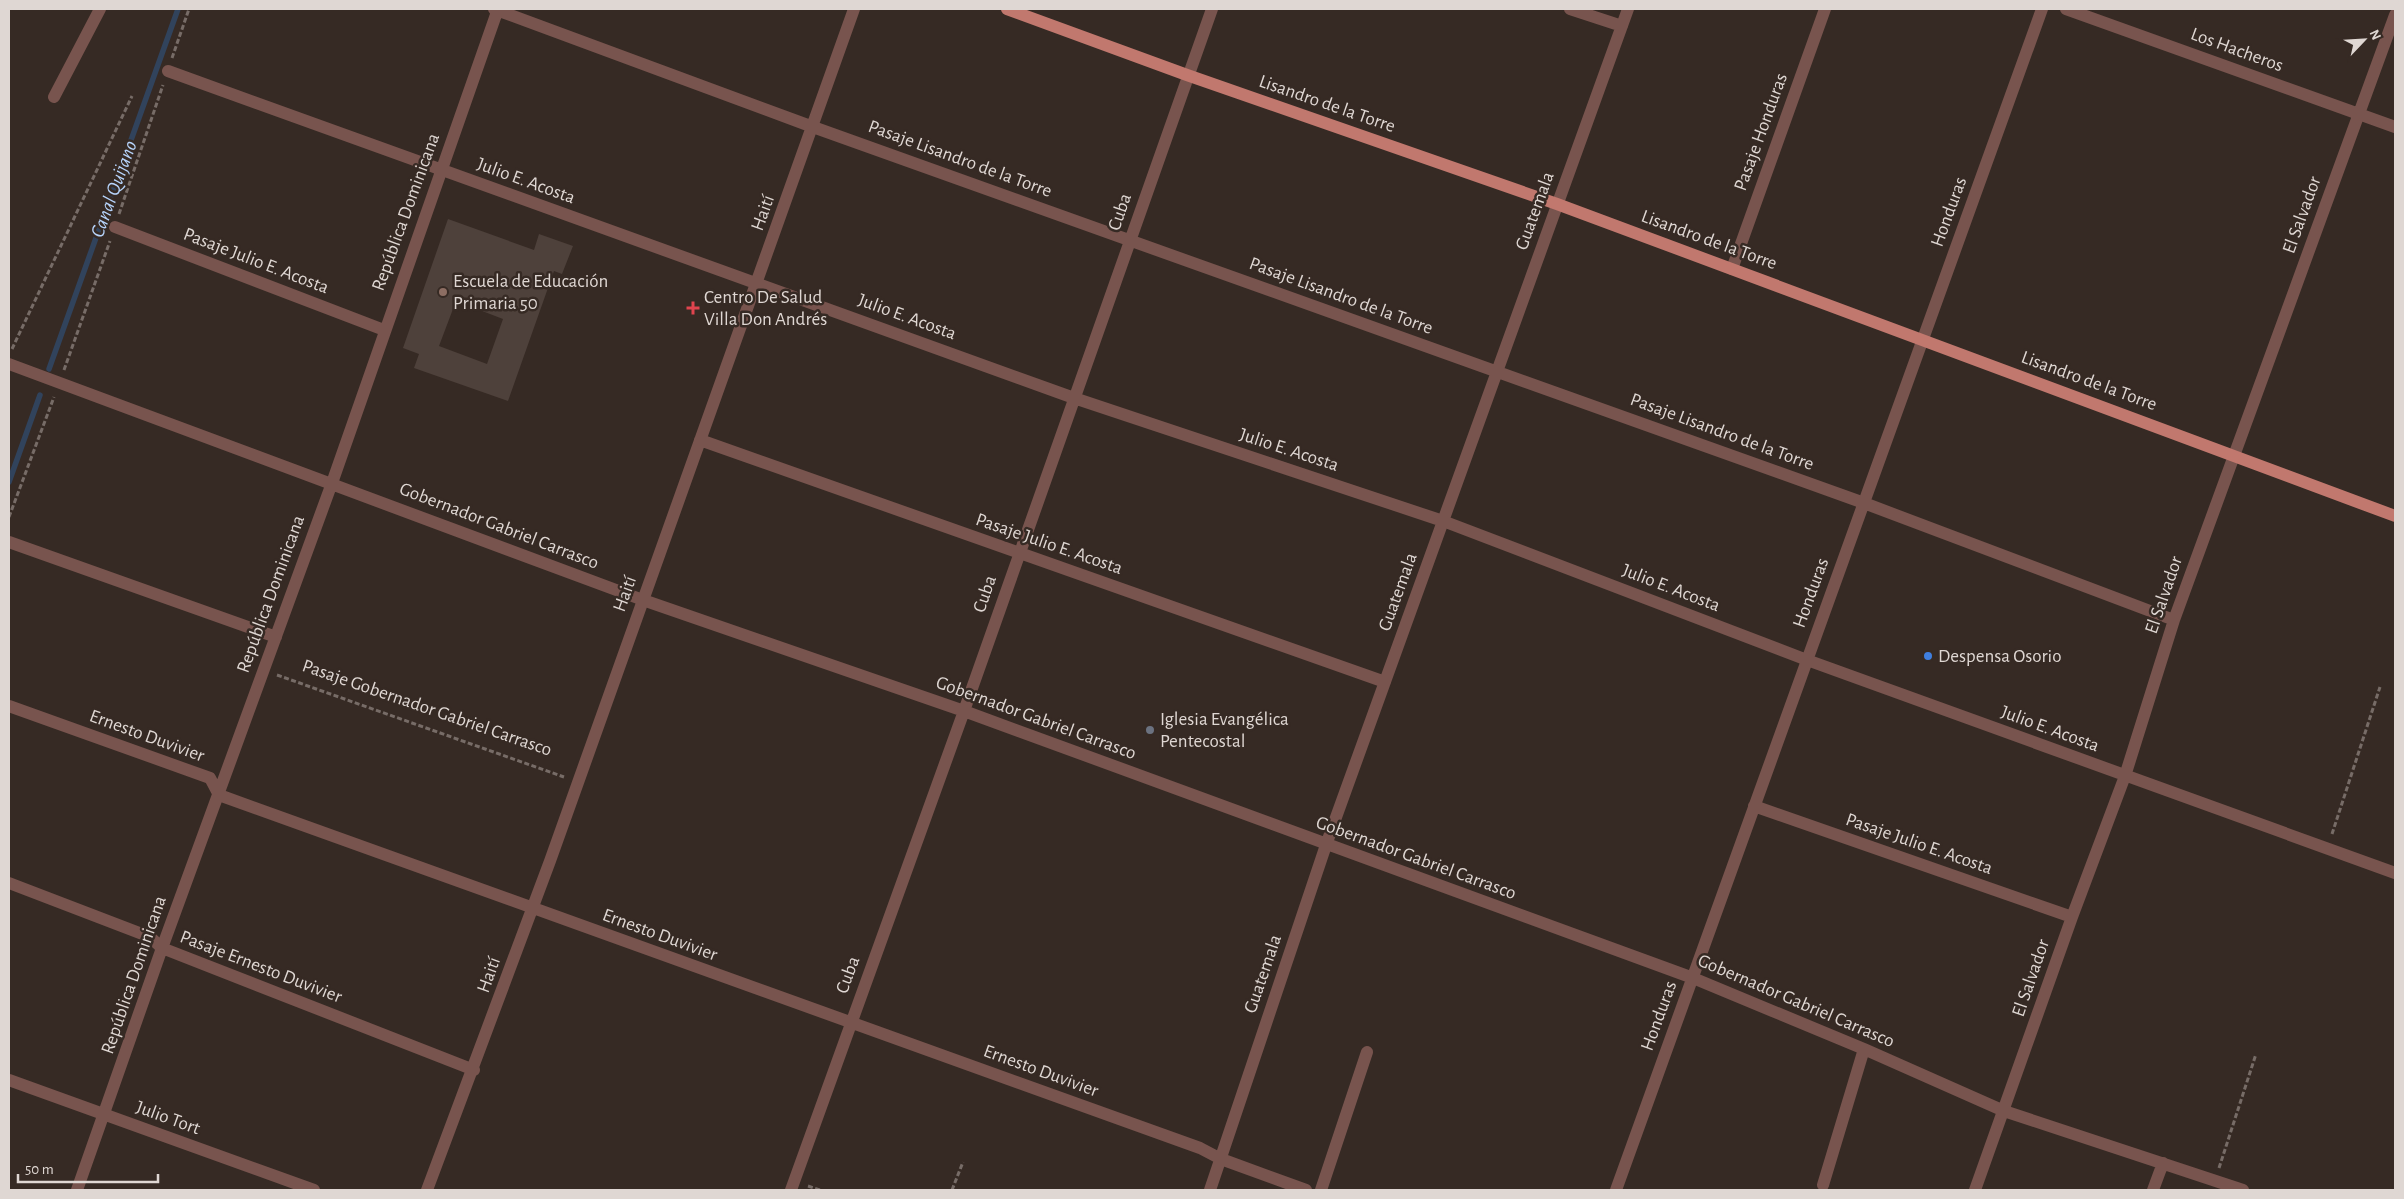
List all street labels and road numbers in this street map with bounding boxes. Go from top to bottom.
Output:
street label: Los Hacheros [2188,24,2286,76]
street label: Pasaje Honduras [1731,71,1791,193]
street label: Lisandro de la Torre [1256,72,1398,136]
street label: Pasaje Lisandro de la Torre [866,117,1054,201]
street label: República Dominicana [369,131,443,293]
street label: Julio E. Acosta [474,154,578,208]
street label: Guatemala [1512,169,1558,253]
street label: El Salvador [2279,174,2325,256]
street label: Honduras [1928,175,1970,249]
street label: Cuba [1105,191,1135,233]
street label: Haití [748,192,778,233]
street label: Lisandro de la Torre [1639,207,1779,273]
street label: Pasaje Julio E. Acosta [181,225,331,298]
street label: Pasaje Lisandro de la Torre [1247,254,1435,338]
street label: Julio E. Acosta [855,290,959,344]
street label: Lisandro de la Torre [2019,348,2159,414]
street label: Pasaje Lisandro de la Torre [1628,390,1816,474]
street label: Julio E. Acosta [1237,425,1341,475]
street label: Gobernador Gabriel Carrasco [397,479,601,573]
street label: Pasaje Julio E. Acosta [973,510,1125,578]
street label: República Dominicana [234,513,308,675]
street label: Guatemala [1375,550,1421,634]
street label: El Salvador [2142,554,2186,636]
street label: Honduras [1790,556,1832,630]
street label: Julio E. Acosta [1620,561,1723,615]
street label: Haití [610,573,640,614]
street label: Cuba [970,573,1000,615]
street label: Pasaje Gobernador Gabriel Carrasco [300,656,554,760]
street label: Gobernador Gabriel Carrasco [933,673,1139,763]
street label: Julio E. Acosta [1998,702,2102,756]
street label: Ernesto Duvivier [87,706,207,766]
street label: Pasaje Julio E. Acosta [1843,810,1995,878]
street label: Gobernador Gabriel Carrasco [1313,813,1519,903]
street label: República Dominicana [98,893,170,1057]
street label: Ernesto Duvivier [600,905,720,965]
street label: Pasaje Ernesto Duvivier [177,927,345,1007]
street label: Guatemala [1241,932,1285,1016]
street label: El Salvador [2009,937,2053,1019]
street label: Gobernador Gabriel Carrasco [1695,951,1897,1051]
street label: Haití [474,954,504,995]
street label: Cuba [833,954,863,996]
street label: Honduras [1638,979,1680,1053]
street label: Ernesto Duvivier [981,1041,1101,1101]
street label: Julio Tort [133,1098,203,1138]

